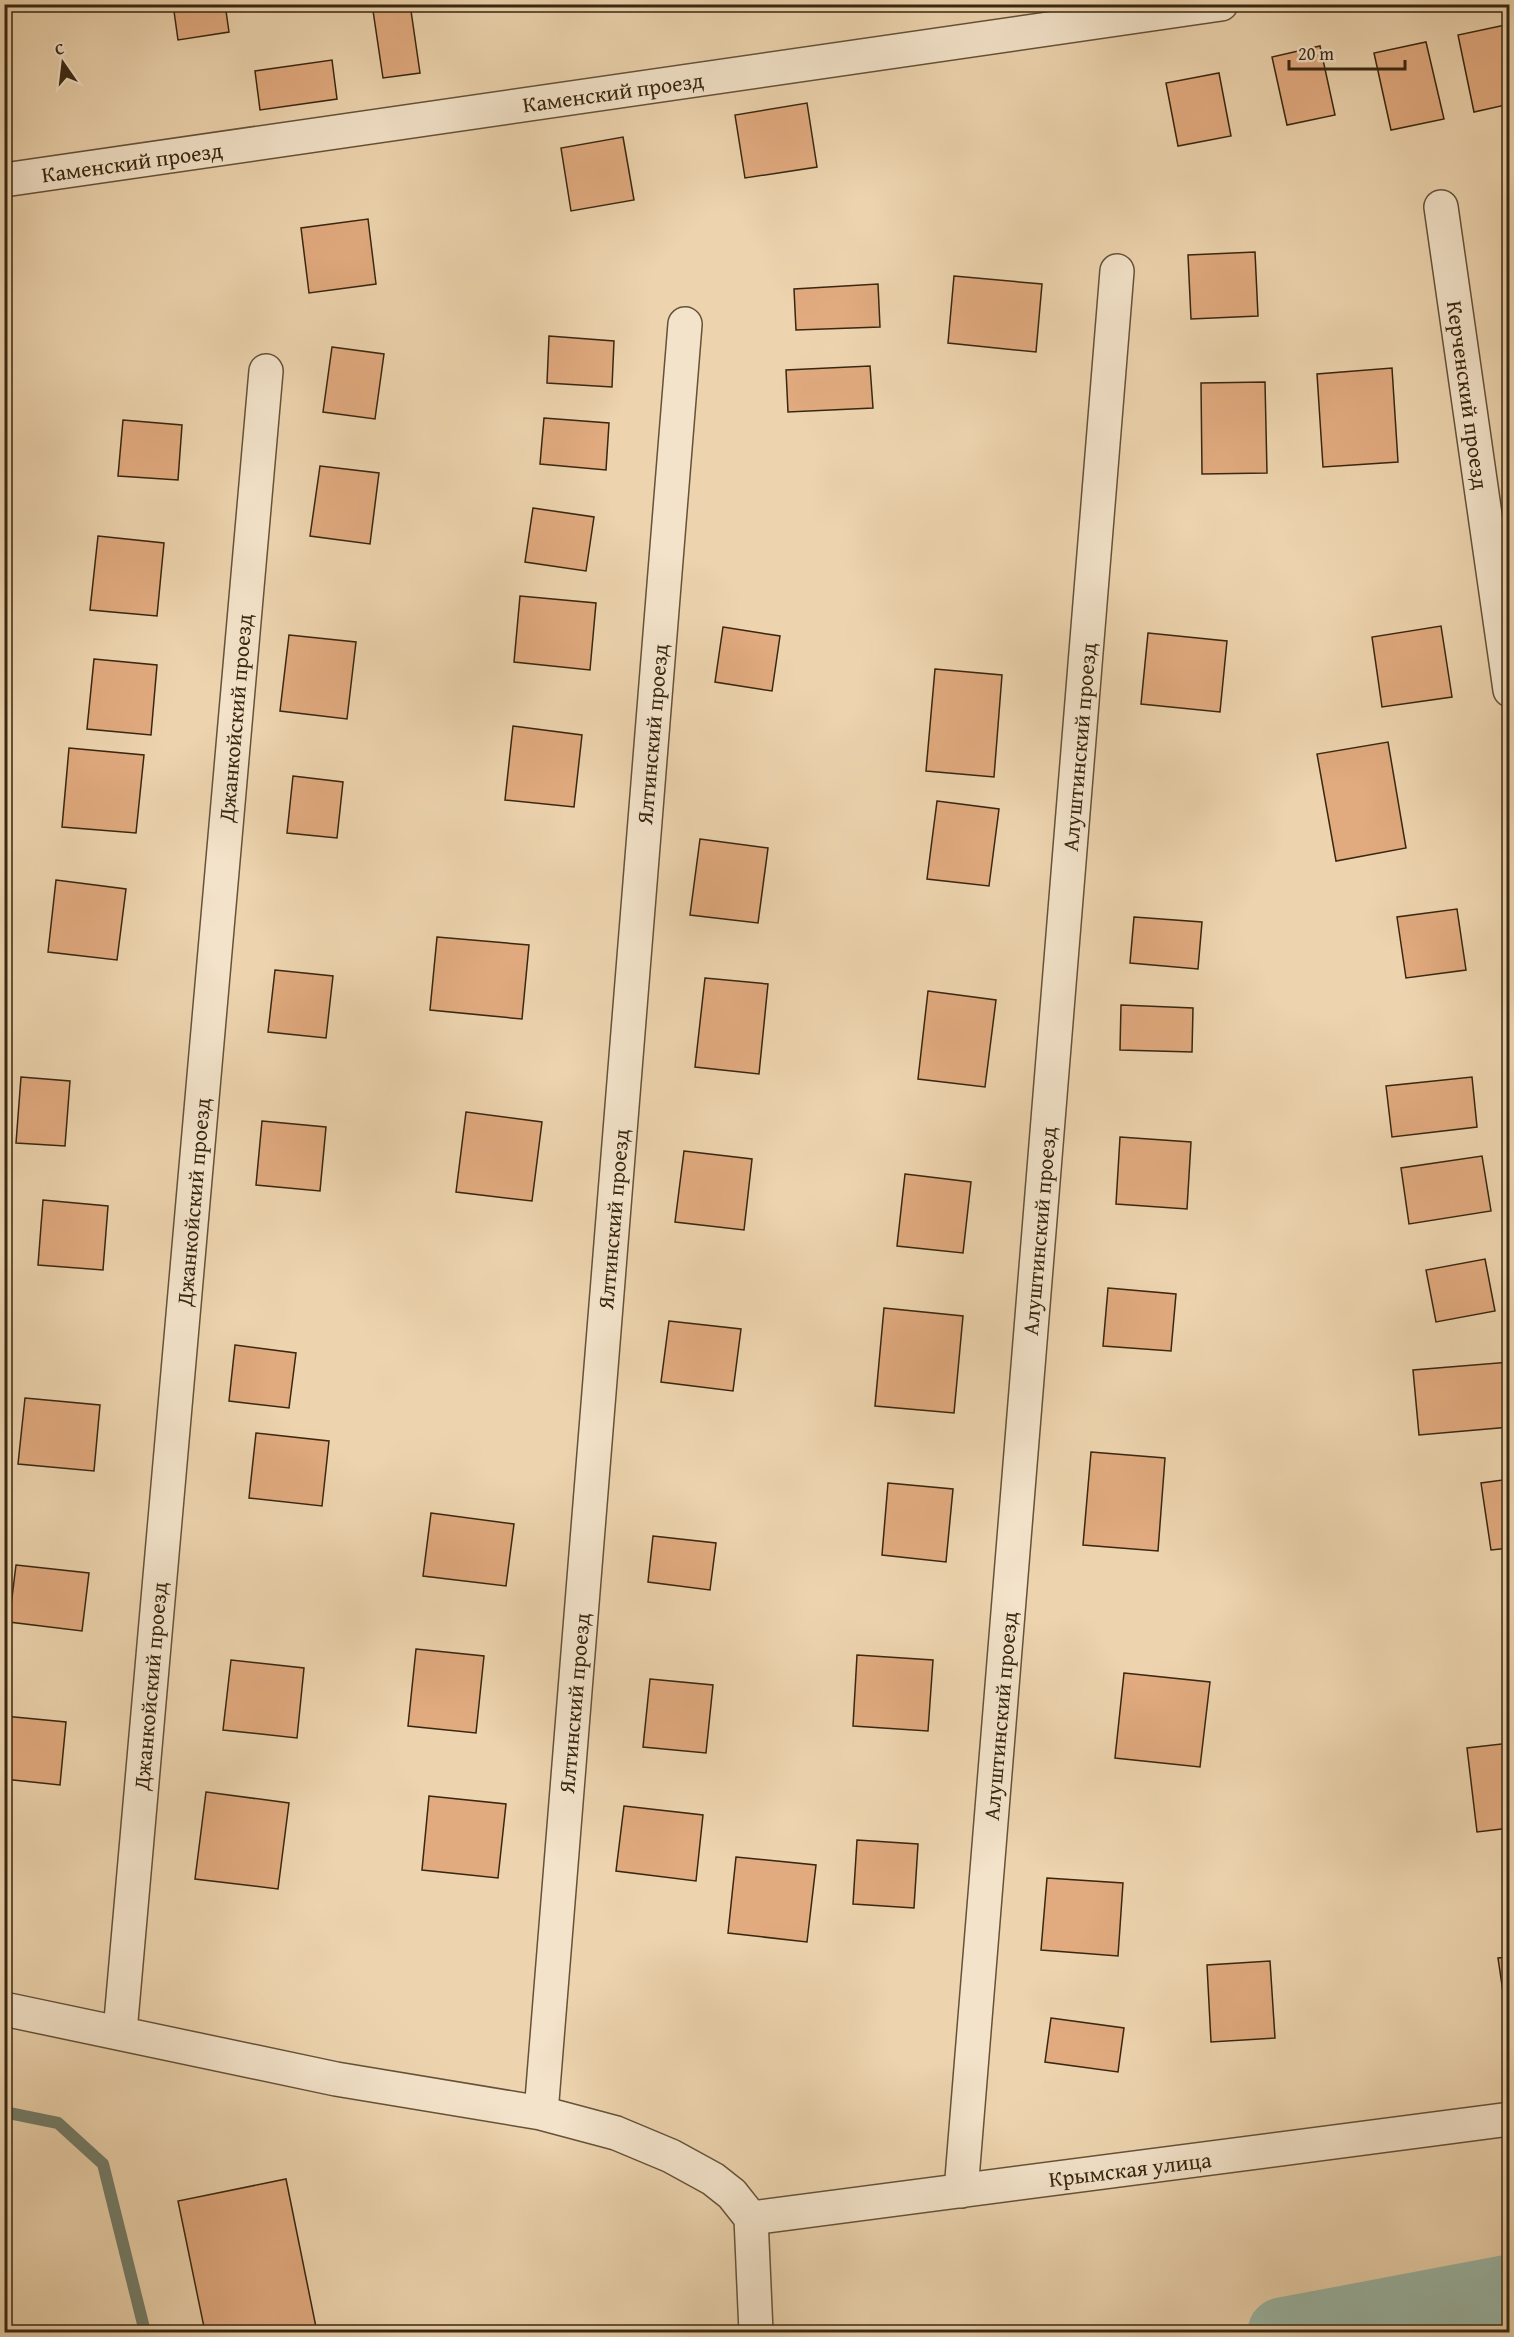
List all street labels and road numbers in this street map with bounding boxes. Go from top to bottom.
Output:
street label: Каменский проезд [520,63,706,121]
street label: Каменский проезд [39,133,225,191]
street label: Керченский проезд [1439,299,1497,491]
street label: Джанкойский проезд [210,613,260,824]
street label: Алуштинский проезд [1054,641,1104,853]
street label: Ялтинский проезд [628,642,676,827]
street label: Джанкойский проезд [168,1097,218,1308]
street label: Алуштинский проезд [1014,1125,1064,1337]
street label: Ялтинский проезд [589,1127,637,1312]
street label: Джанкойский проезд [125,1581,175,1792]
street label: Алуштинский проезд [975,1610,1025,1822]
street label: Ялтинский проезд [550,1611,598,1796]
street label: Крымская улица [1047,2143,1214,2195]

